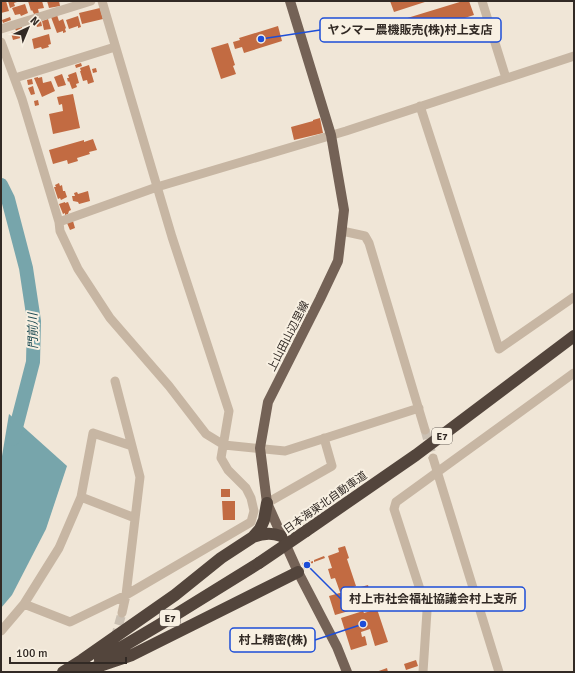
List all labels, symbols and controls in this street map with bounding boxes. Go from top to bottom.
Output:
north arrow [8,8,48,48]
text: N [27,14,42,29]
callout: ヤンマー農機販売(株)村上支店 [320,18,501,42]
text: ヤンマー農機販売(株)村上支店 [327,23,493,38]
street label: 上山田山辺里線 [265,299,312,373]
water label: 門前川 [26,311,41,349]
road number: E7 [432,428,452,444]
street label: 日本海東北自動車道 [281,469,370,536]
callout: 村上市社会福祉協議会村上支所 [341,587,525,611]
text: 村上市社会福祉協議会村上支所 [349,592,517,607]
road number: E7 [160,610,180,626]
callout: 村上精密(株) [230,628,315,652]
text: 村上精密(株) [238,633,308,648]
scale bar [10,639,126,665]
text: 100 m [16,646,48,661]

